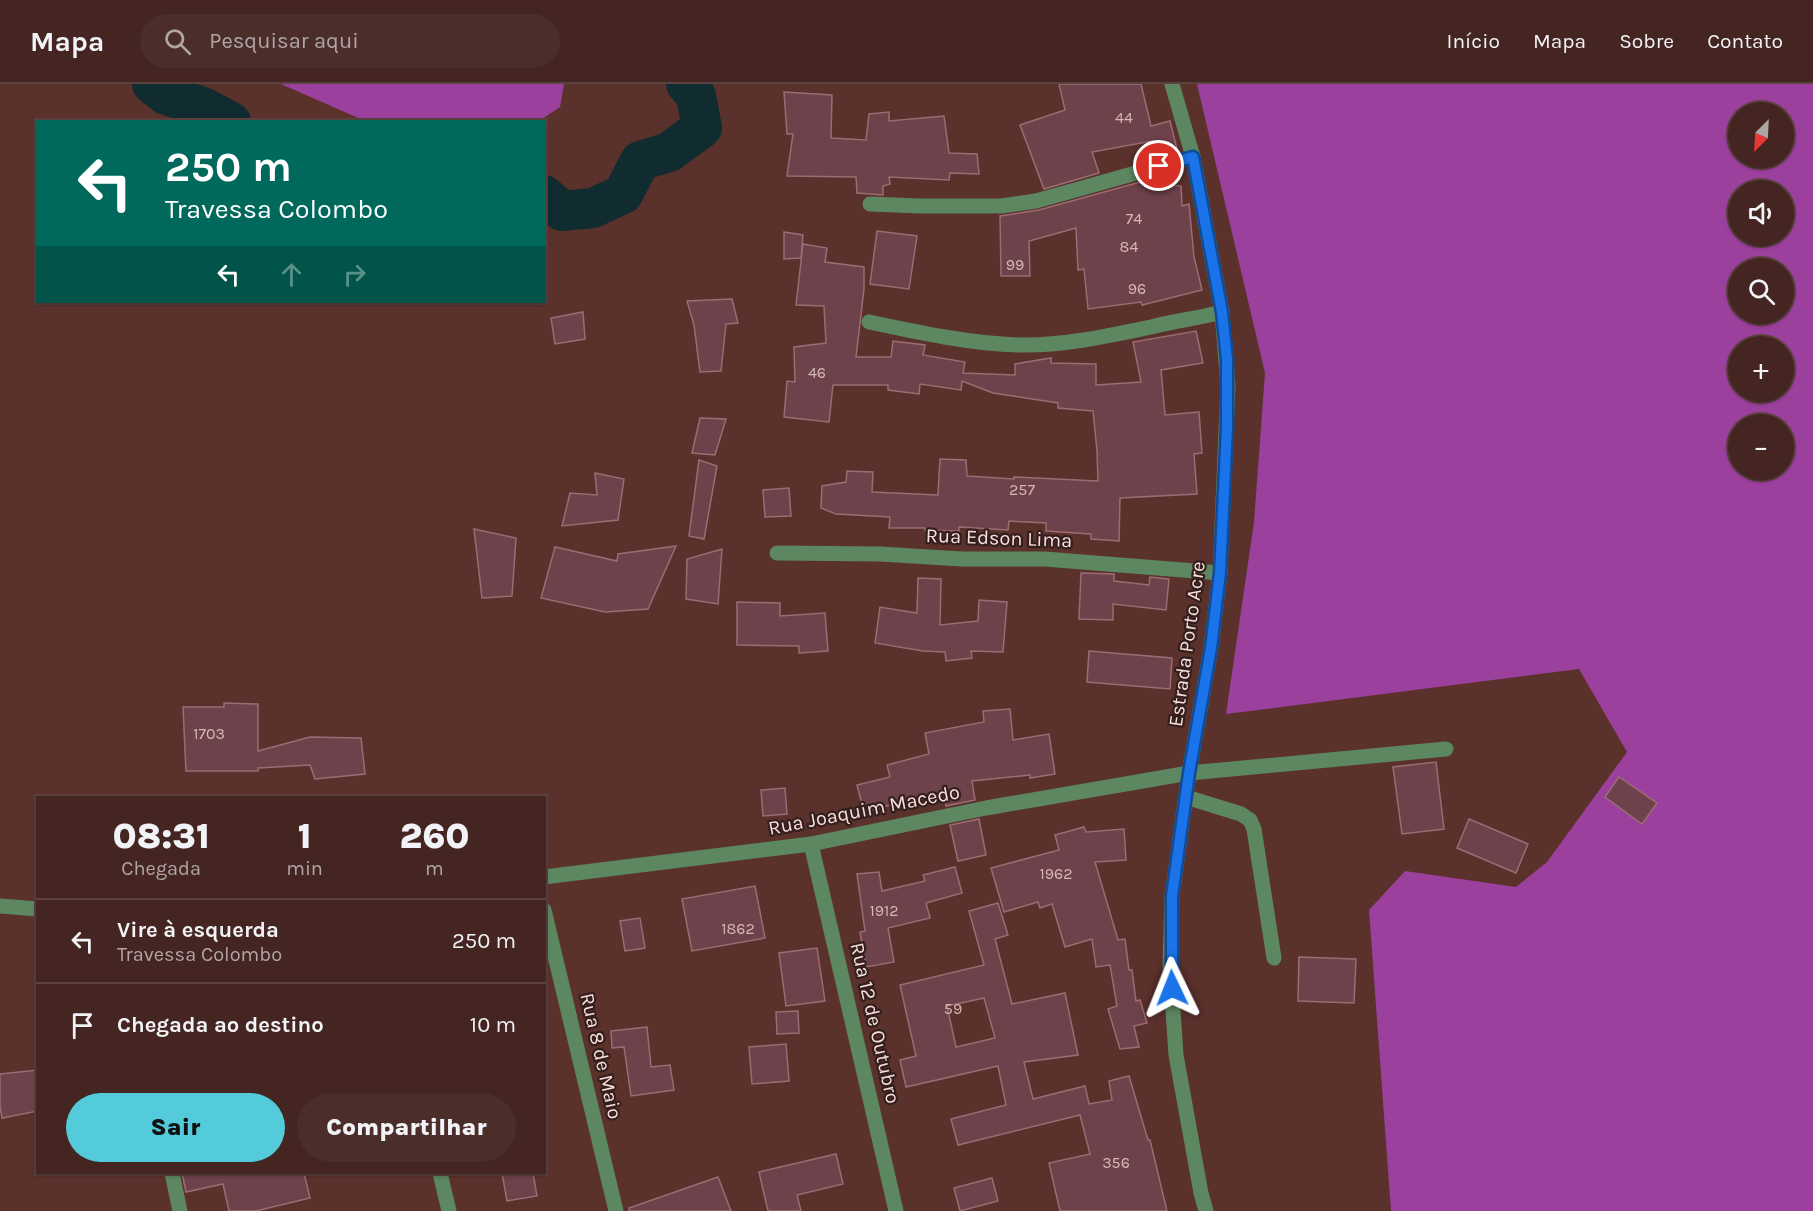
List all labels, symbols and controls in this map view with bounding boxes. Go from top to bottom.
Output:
search box [140,14,560,68]
text: Mapa [30,25,104,58]
icon: search [161,25,194,58]
text: Pesquisar aqui [209,28,359,54]
text: Início [1447,29,1500,53]
text: Mapa [1533,29,1586,53]
text: Sobre [1619,29,1674,53]
text: Contato [1707,29,1783,53]
north arrow [1728,102,1794,168]
map controls [1728,102,1794,480]
house number: 44 [1115,108,1133,127]
pin [1133,140,1184,191]
text: 250 m [165,142,292,192]
icon: left [66,144,144,222]
icon: arrive [1142,149,1175,182]
button: sound [1728,180,1794,246]
text: Travessa Colombo [165,193,388,225]
house number: 74 [1126,209,1142,228]
house number: 84 [1120,237,1138,256]
house number: 99 [1006,255,1024,274]
icon: left [212,258,245,291]
icon: ahead [275,258,308,291]
icon: right [338,258,371,291]
button: search [1728,258,1794,324]
house number: 96 [1128,279,1146,298]
button: + [1728,336,1794,402]
house number: 46 [808,363,826,382]
button: − [1728,414,1794,480]
house number: 257 [1009,480,1035,499]
street label: Rua Edson Lima [925,524,1073,552]
street label: Estrada Porto Acre [1164,560,1210,728]
house number: 1703 [193,724,225,743]
street label: Rua Joaquim Macedo [766,780,962,840]
text: 08:31 [112,815,210,857]
text: 1 [298,815,311,857]
text: 260 [399,815,470,857]
text: Chegada [121,857,201,880]
text: min [286,857,323,880]
text: m [425,857,444,880]
house number: 1962 [1040,864,1073,883]
house number: 1912 [869,901,899,920]
text: Vire à esquerda [117,917,279,943]
house number: 1862 [721,919,755,938]
icon: left [66,925,99,958]
text: 250 m [452,928,516,954]
street label: Rua 12 de Outubro [845,940,905,1106]
text: Travessa Colombo [117,943,282,966]
position arrow [1140,956,1204,1020]
street label: Rua 8 de Maio [575,991,627,1121]
house number: 59 [944,999,962,1018]
icon: arrive [66,1009,99,1042]
text: Chegada ao destino [117,1012,324,1038]
text: 10 m [470,1012,516,1038]
button: Sair [66,1093,285,1162]
button: Compartilhar [297,1093,516,1162]
house number: 356 [1102,1153,1130,1172]

